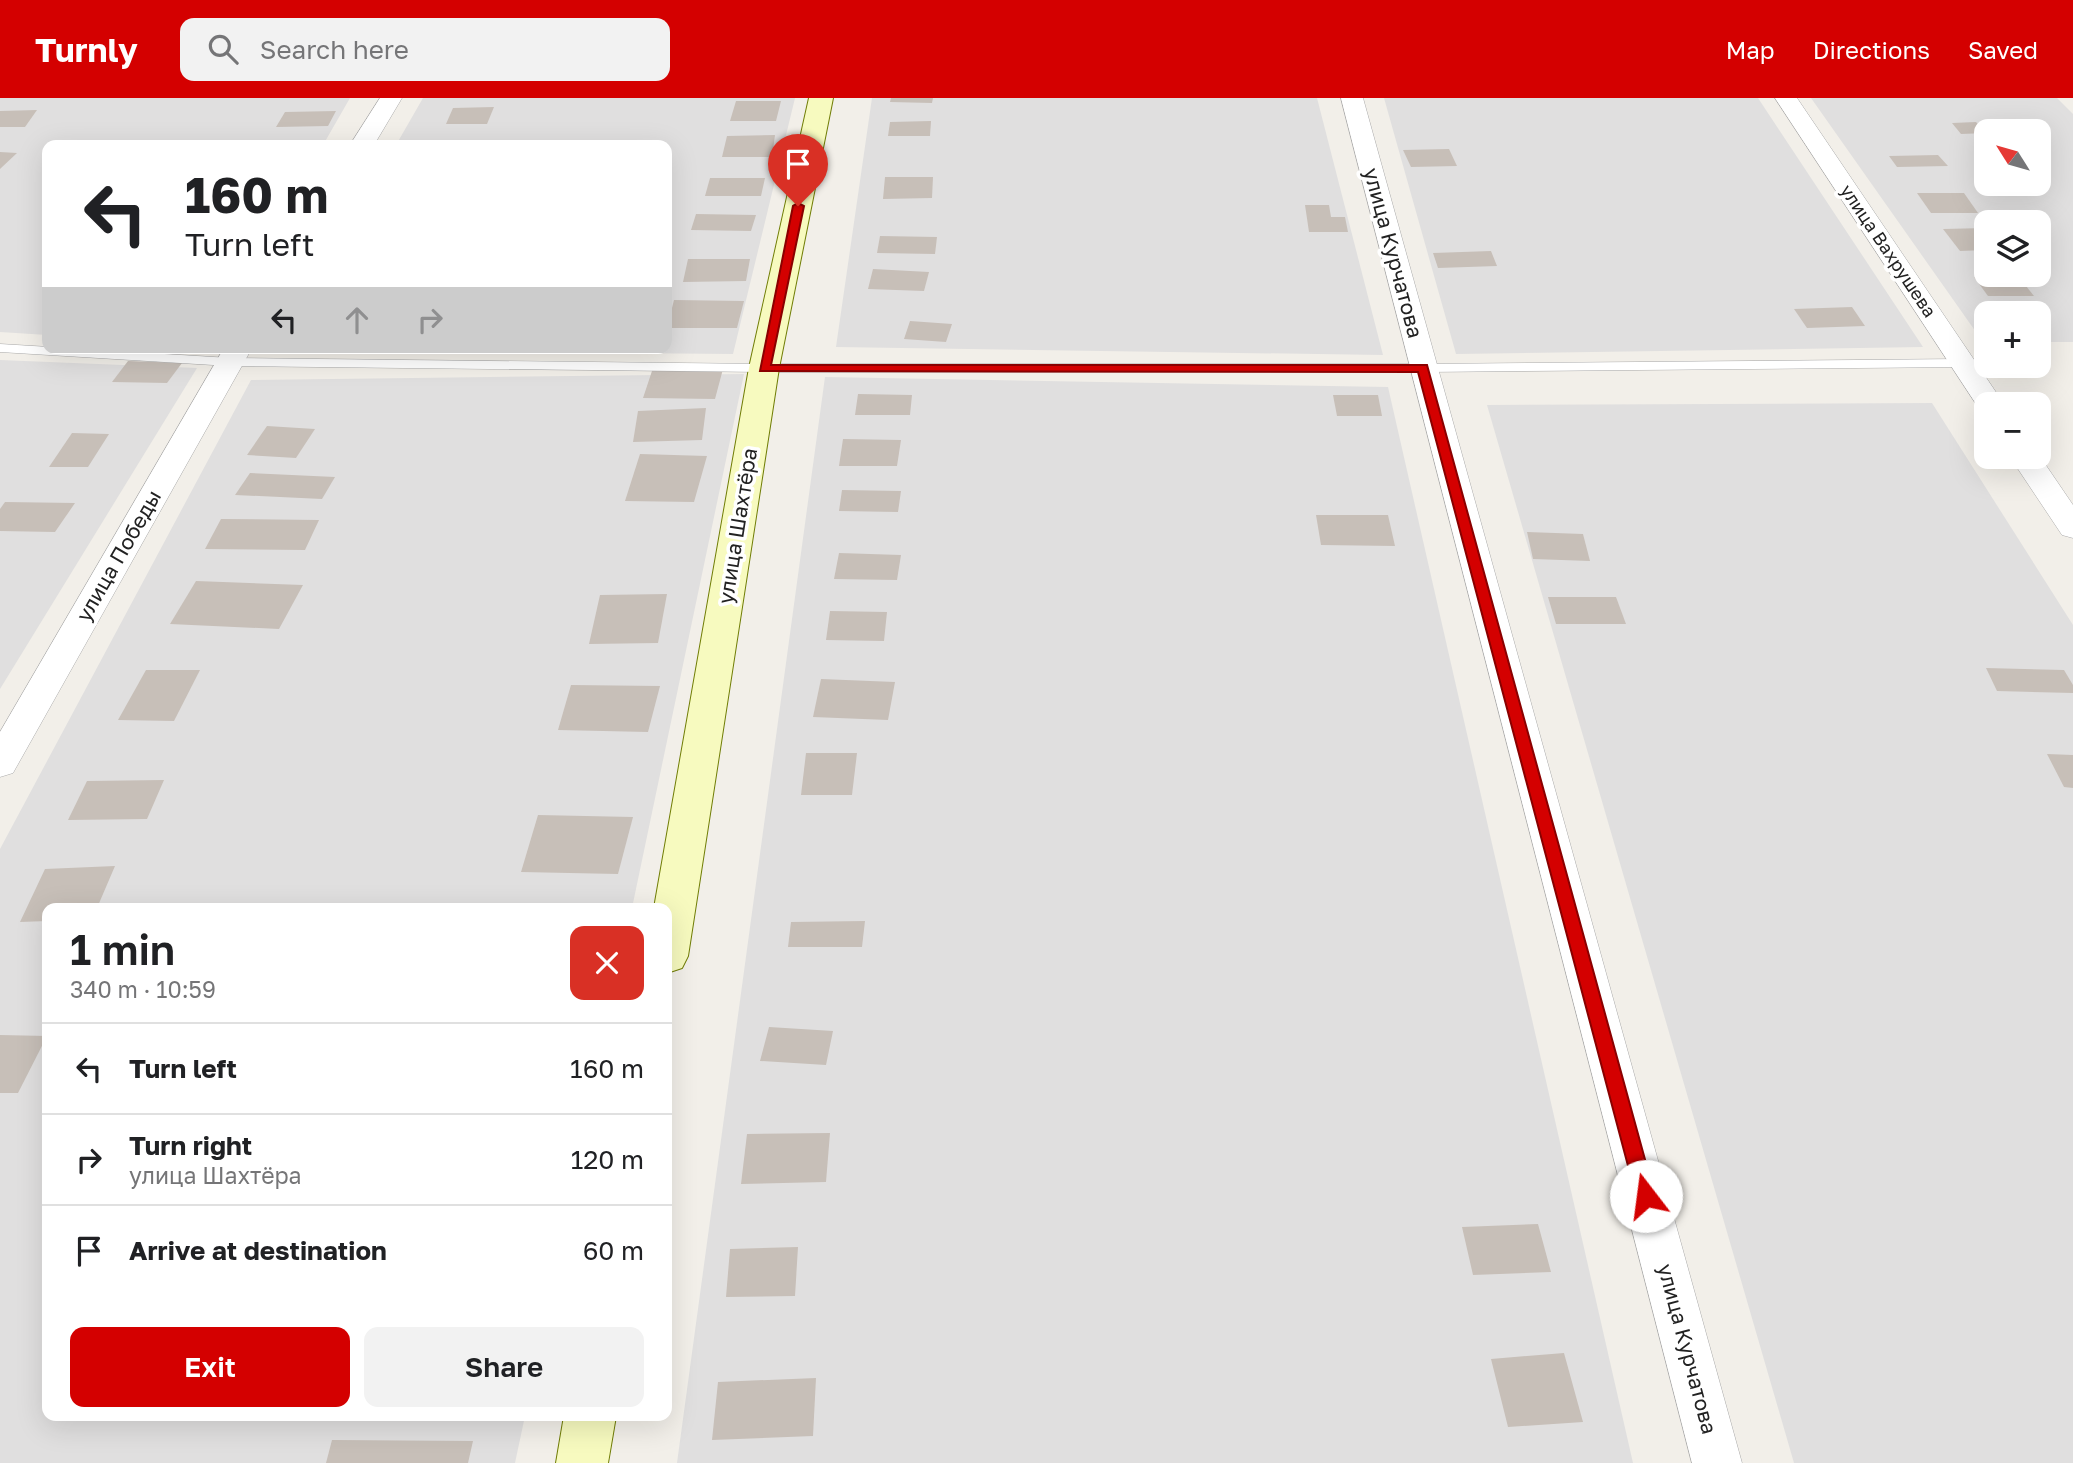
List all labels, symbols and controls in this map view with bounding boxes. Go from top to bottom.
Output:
search box [180,18,670,81]
text: Turnly [35,30,138,69]
icon: search [204,30,242,68]
text: Search here [260,34,409,65]
text: Map [1726,35,1775,64]
text: Directions [1813,35,1930,64]
text: Saved [1968,35,2038,64]
north arrow [1974,119,2051,196]
map controls [1974,119,2051,469]
pin [768,134,828,206]
icon: arrive [779,145,817,183]
text: 160 m [185,165,328,224]
street label: улица Курчатова [1359,165,1429,341]
icon: left [70,168,161,259]
street label: улица Вахрушева [1836,180,1941,321]
button: layers [1974,210,2051,287]
text: Turn left [185,225,314,263]
icon: left [265,301,303,339]
icon: ahead [338,301,376,339]
icon: right [411,301,449,339]
button: + [1974,301,2051,378]
button: − [1974,392,2051,469]
street label: улица Шахтёра [712,446,762,606]
street label: улица Победы [70,485,166,626]
text: 1 min [70,924,175,974]
button: close [570,926,644,1000]
text: 340 m · 10:59 [70,975,216,1003]
icon: left [70,1050,108,1088]
text: Turn left [129,1053,237,1084]
text: 160 m [570,1053,644,1084]
text: Turn right [129,1130,252,1161]
icon: right [70,1141,108,1179]
text: 120 m [571,1144,644,1175]
position arrow [1609,1159,1683,1233]
text: улица Шахтёра [129,1161,302,1189]
icon: arrive [70,1232,108,1270]
text: Arrive at destination [129,1235,387,1266]
text: 60 m [583,1235,644,1266]
street label: улица Курчатова [1653,1261,1723,1437]
button: Exit [70,1327,350,1407]
button: Share [364,1327,644,1407]

